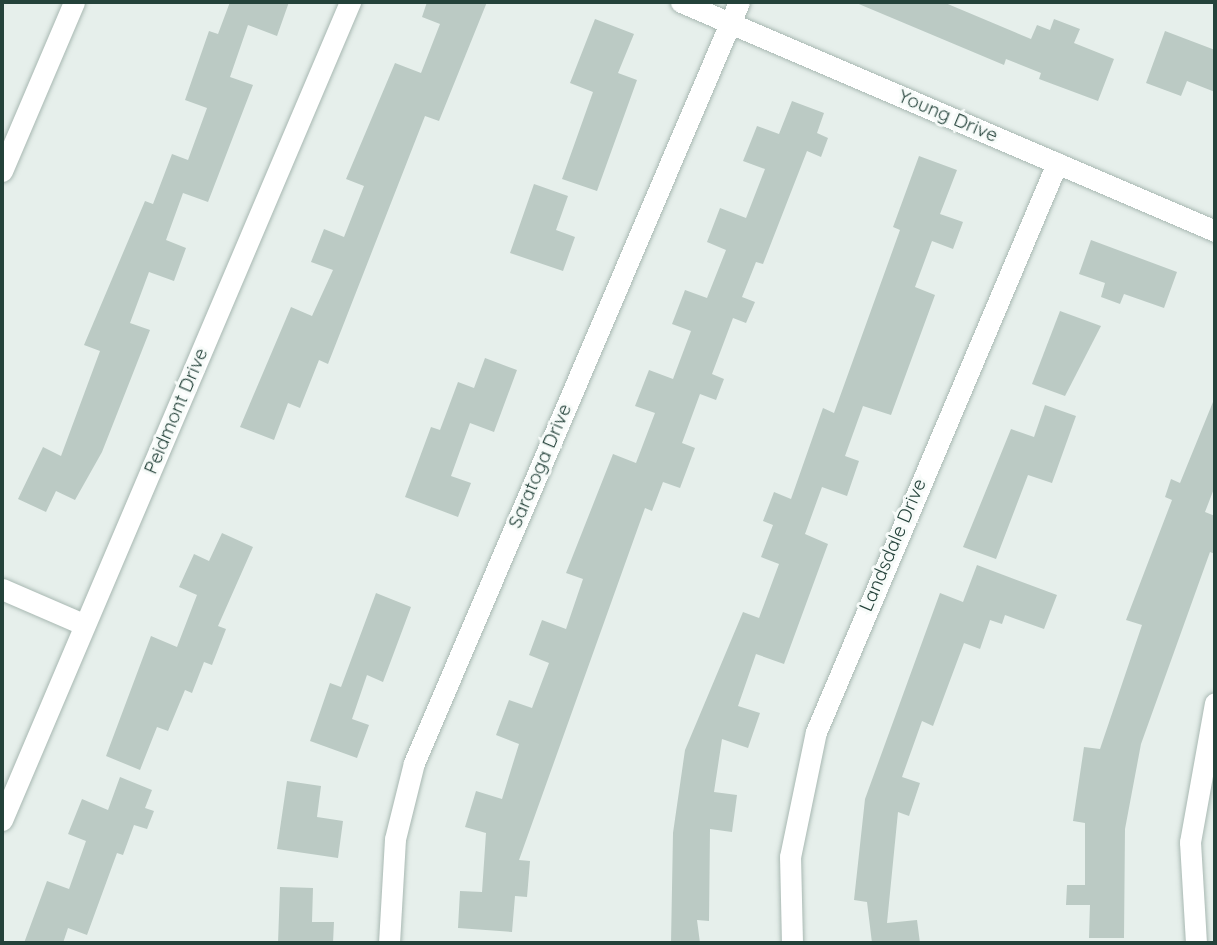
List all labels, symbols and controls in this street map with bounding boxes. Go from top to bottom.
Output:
street label: Young Drive [895,85,1001,147]
street label: Peidmont Drive [139,345,213,477]
street label: Saratoga Drive [504,400,576,532]
street label: Landsdale Drive [855,475,931,615]

